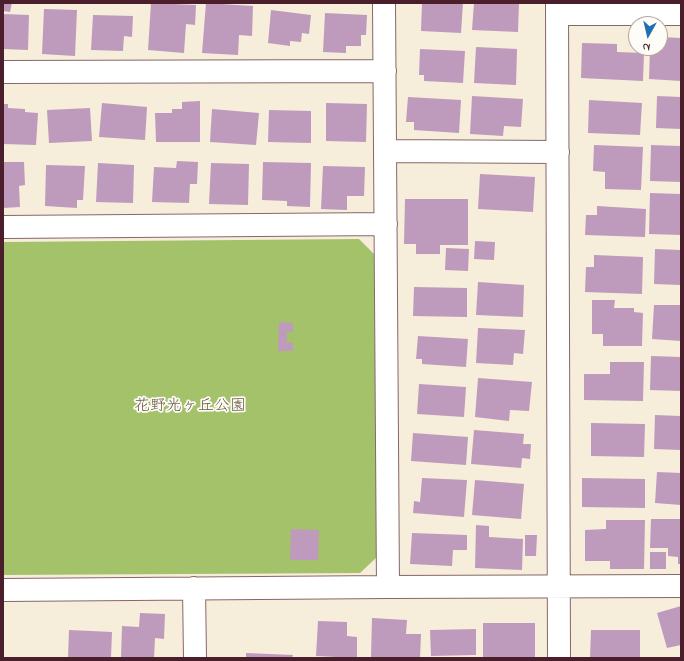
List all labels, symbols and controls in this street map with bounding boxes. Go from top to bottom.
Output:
north arrow [628,16,668,56]
text: N [642,38,651,55]
park label: 花野光ヶ丘公園 [134,397,246,417]

